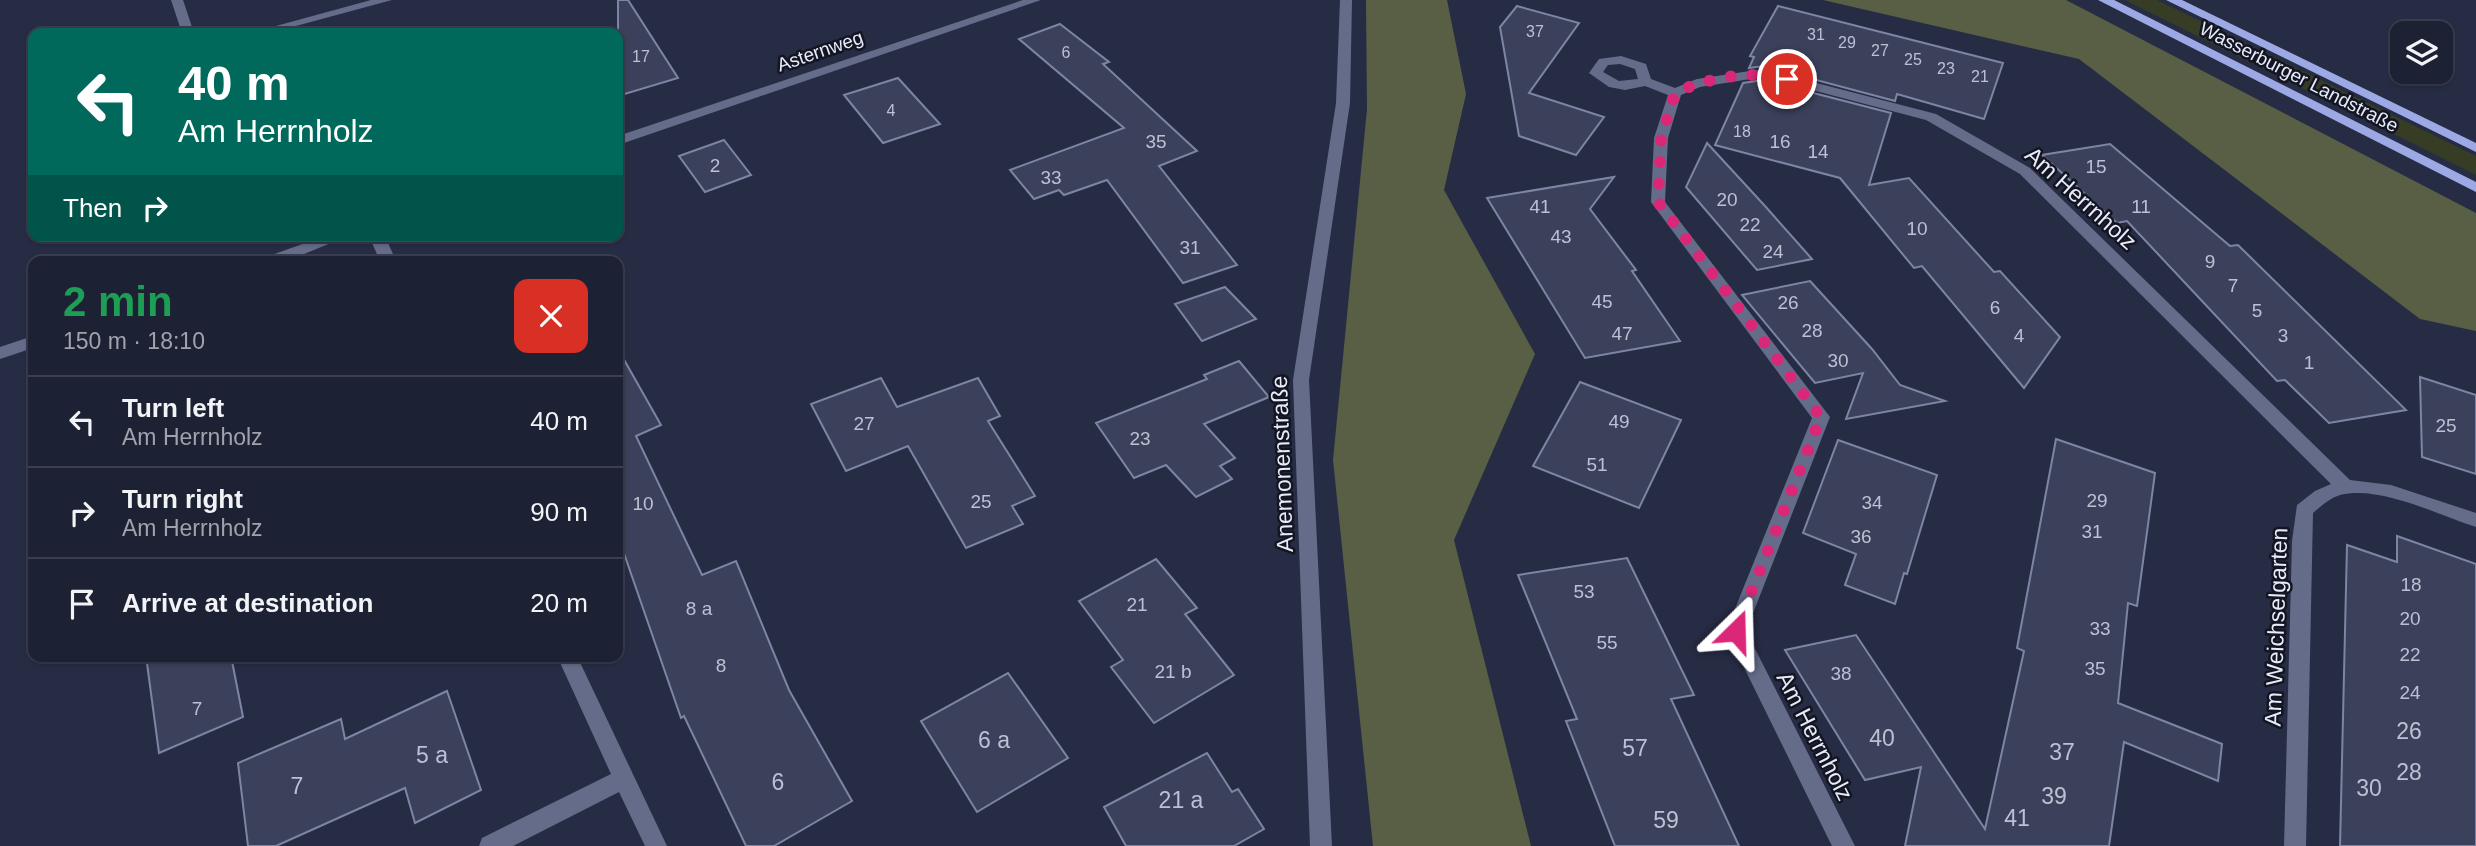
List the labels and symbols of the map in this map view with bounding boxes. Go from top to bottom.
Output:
street label: Wasserburger Landstraße [2196,18,2402,136]
house number: 37 [1526,23,1544,40]
street label: Asternweg [774,26,866,76]
house number: 31 [1807,26,1825,43]
house number: 29 [1838,34,1856,51]
house number: 27 [1871,42,1889,59]
house number: 6 [1062,44,1071,61]
house number: 17 [632,48,650,65]
pin [1757,49,1817,109]
house number: 25 [1904,51,1922,68]
house number: 23 [1937,60,1955,77]
house number: 21 [1971,68,1989,85]
house number: 4 [887,102,896,119]
house number: 18 [1733,123,1751,140]
house number: 35 [1145,131,1167,152]
house number: 16 [1769,131,1791,152]
house number: 14 [1807,141,1829,162]
street label: Am Herrnholz [2020,141,2142,255]
house number: 2 [710,155,720,176]
house number: 15 [2085,156,2107,177]
house number: 33 [1040,167,1062,188]
house number: 20 [1716,189,1738,210]
house number: 41 [1529,196,1551,217]
house number: 11 [2131,196,2151,217]
house number: 22 [1739,214,1761,235]
house number: 10 [1906,218,1928,239]
house number: 43 [1550,226,1572,247]
house number: 31 [1179,237,1201,258]
house number: 24 [1762,241,1784,262]
house number: 9 [2205,251,2215,272]
house number: 7 [2228,275,2238,296]
house number: 45 [1591,291,1613,312]
house number: 26 [1777,292,1799,313]
house number: 6 [1990,297,2000,318]
house number: 5 [2252,300,2262,321]
house number: 28 [1801,320,1823,341]
house number: 47 [1611,323,1633,344]
house number: 4 [2014,325,2025,346]
house number: 3 [2278,325,2288,346]
house number: 30 [1827,350,1849,371]
house number: 1 [2304,352,2314,373]
street label: Anemonenstraße [1266,375,1298,553]
house number: 49 [1608,411,1630,432]
house number: 27 [853,413,875,434]
house number: 25 [2435,415,2457,436]
house number: 23 [1129,428,1151,449]
house number: 51 [1586,454,1608,475]
house number: 29 [2086,490,2108,511]
house number: 25 [970,491,992,512]
house number: 34 [1861,492,1883,513]
house number: 10 [632,493,654,514]
house number: 31 [2081,521,2103,542]
house number: 36 [1850,526,1872,547]
street label: Am Weichselgarten [2260,527,2292,727]
house number: 18 [2400,574,2422,595]
house number: 53 [1573,581,1595,602]
house number: 21 [1126,594,1148,615]
position arrow [1699,594,1773,668]
house number: 8 a [686,598,713,619]
house number: 20 [2399,608,2421,629]
house number: 33 [2089,618,2111,639]
house number: 55 [1596,632,1618,653]
house number: 22 [2399,644,2421,665]
house number: 8 [716,655,726,676]
house number: 35 [2084,658,2106,679]
house number: 21 b [1155,661,1191,682]
house number: 38 [1830,663,1852,684]
street label: Am Herrnholz [1771,667,1859,805]
house number: 24 [2399,682,2421,703]
house number: 7 [192,698,202,719]
house number: 26 [2396,718,2422,744]
house number: 40 [1869,725,1895,751]
house number: 6 a [978,727,1010,753]
house number: 57 [1622,735,1648,761]
house number: 37 [2049,739,2075,765]
house number: 5 a [416,742,448,768]
house number: 28 [2396,759,2422,785]
house number: 6 [772,769,784,795]
house number: 7 [291,773,303,799]
house number: 30 [2356,775,2382,801]
house number: 39 [2041,783,2067,809]
house number: 21 a [1159,787,1204,813]
house number: 41 [2004,805,2030,831]
house number: 59 [1653,807,1679,833]

